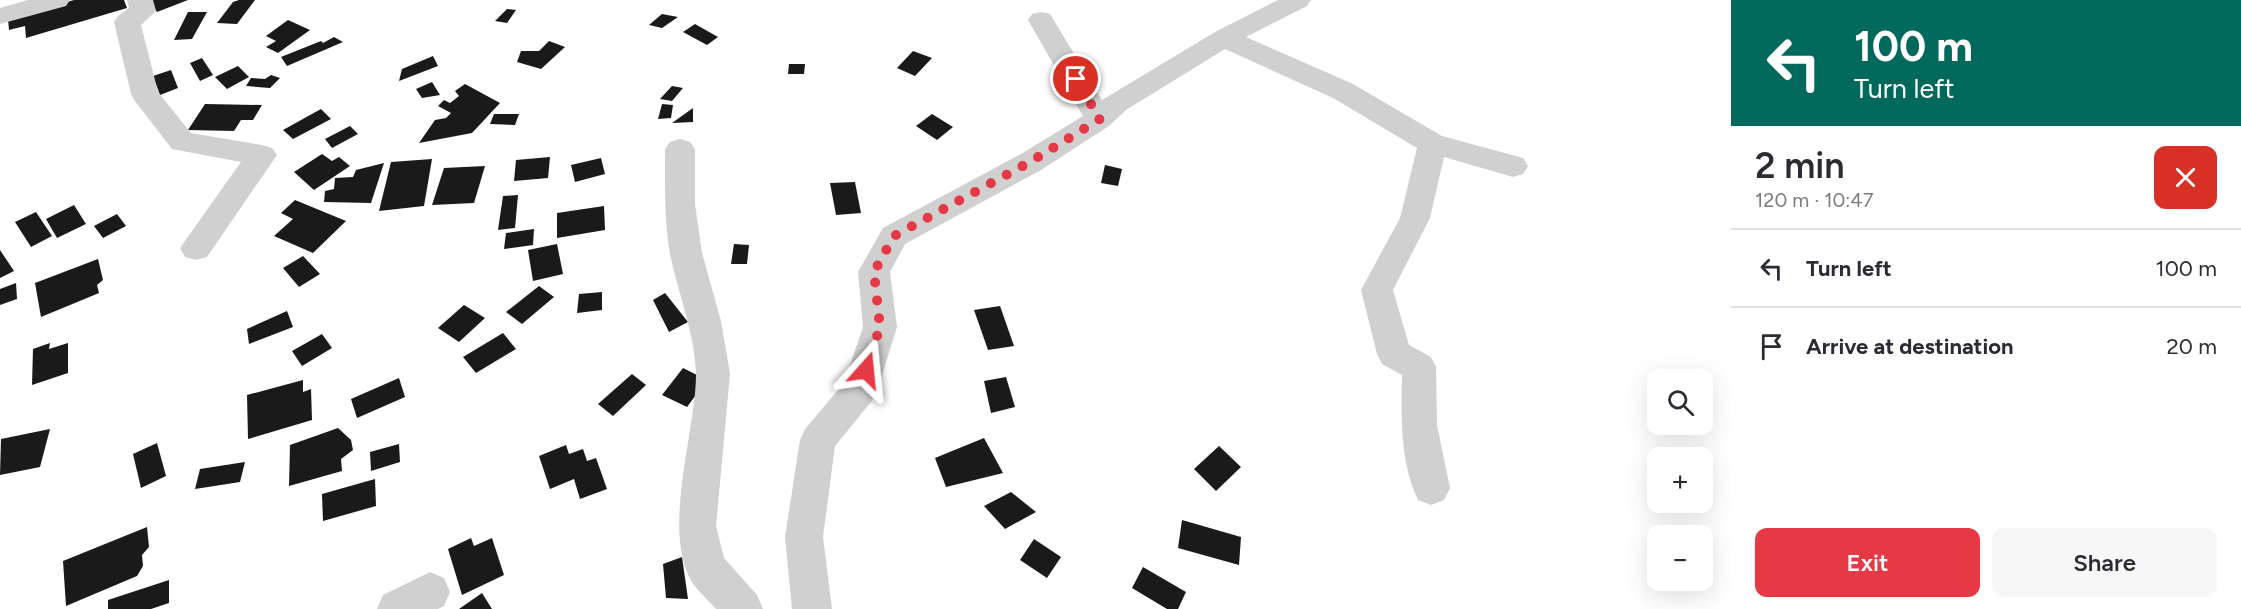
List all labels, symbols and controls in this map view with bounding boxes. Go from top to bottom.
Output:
text: 100 m [1854,21,1973,72]
icon: left [1755,24,1833,102]
pin [1050,53,1101,104]
icon: arrive [1059,62,1092,95]
text: Turn left [1854,72,1954,105]
text: 2 min [1755,144,1845,187]
button: close [2154,146,2217,209]
text: 120 m · 10:47 [1755,188,1873,212]
icon: left [1755,252,1788,285]
text: Turn left [1806,255,1892,282]
text: 100 m [2156,255,2217,282]
icon: arrive [1755,330,1788,363]
text: Arrive at destination [1806,333,2014,360]
text: 20 m [2166,333,2217,360]
position arrow [834,338,898,402]
map controls [1647,369,1713,591]
button: search [1647,369,1713,435]
button: + [1647,447,1713,513]
button: − [1647,525,1713,591]
button: Exit [1755,528,1980,597]
button: Share [1992,528,2217,597]

